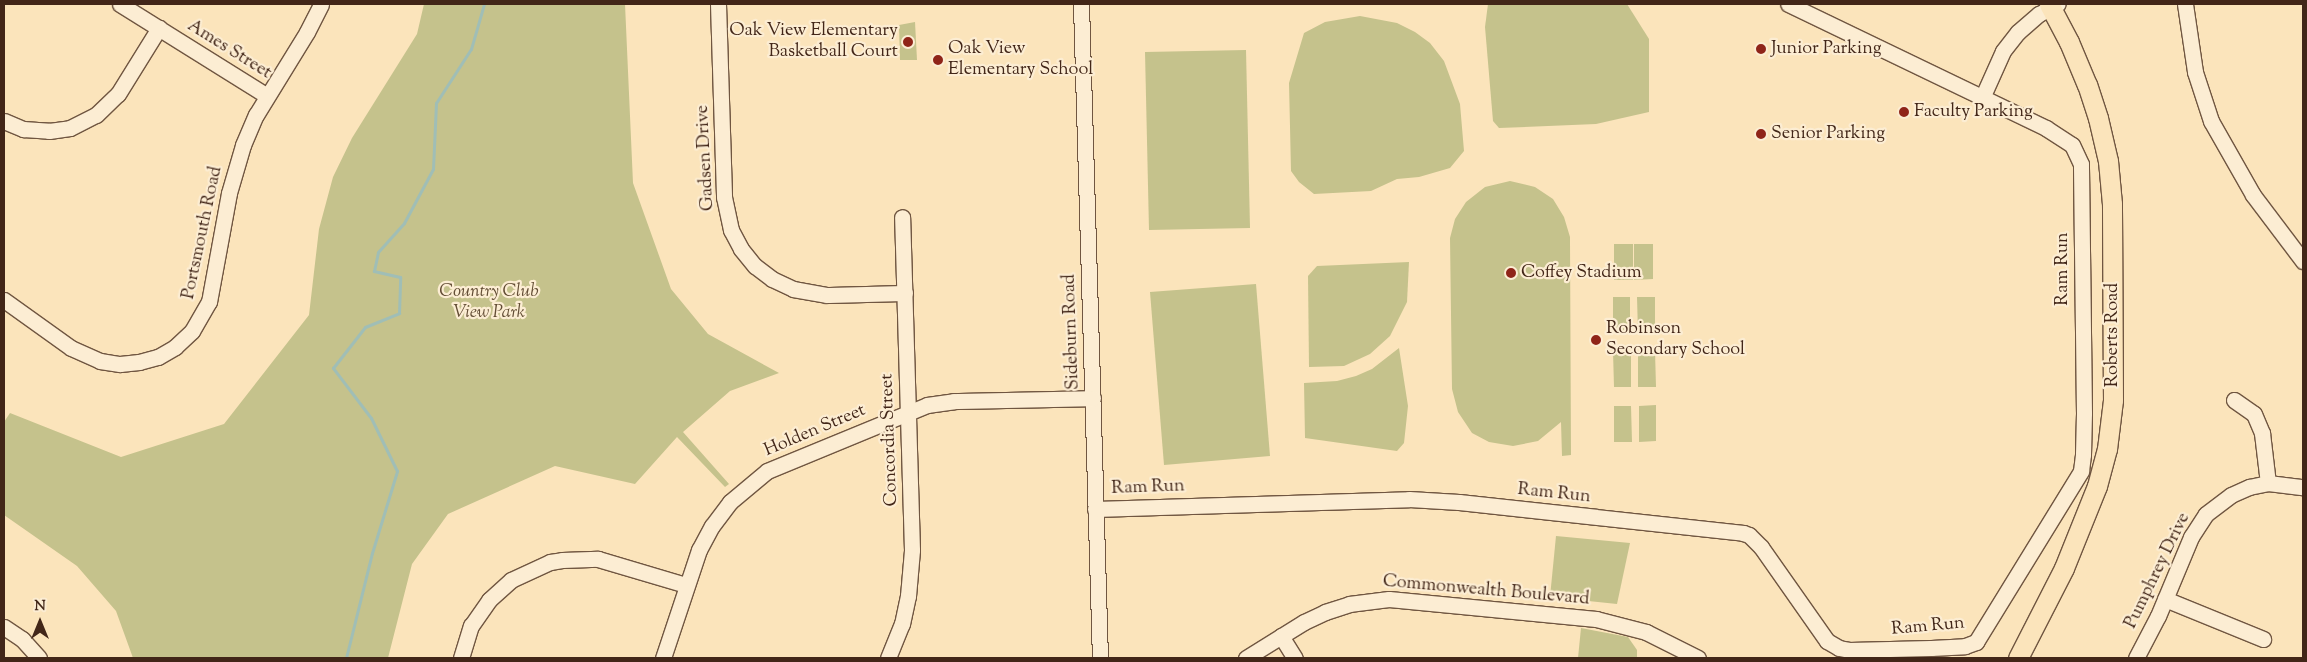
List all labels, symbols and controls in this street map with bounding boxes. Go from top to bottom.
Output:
street label: Ames Street [183,16,275,84]
place label: Oak View Elementary Basketball Court [729,21,898,64]
marker: Oak View Elementary Basketball Court [902,36,914,48]
place label: Junior Parking [1771,38,1881,60]
place label: Oak View Elementary School [948,39,1093,82]
marker: Junior Parking [1755,43,1767,55]
marker: Oak View Elementary School [932,54,944,66]
place label: Faculty Parking [1914,101,2033,123]
street label: Gadsen Drive [692,104,720,212]
marker: Faculty Parking [1898,106,1910,118]
place label: Senior Parking [1771,123,1885,145]
marker: Senior Parking [1755,128,1767,140]
street label: Portsmouth Road [178,165,228,301]
street label: Ram Run [2052,232,2074,306]
place label: Coffey Stadium [1521,262,1642,284]
marker: Coffey Stadium [1505,267,1517,279]
street label: Sideburn Road [1059,274,1085,390]
park label: Country Club View Park [439,282,539,324]
street label: Roberts Road [2102,283,2124,387]
place label: Robinson Secondary School [1606,319,1745,362]
marker: Robinson Secondary School [1590,334,1602,346]
street label: Concordia Street [877,373,903,507]
street label: Holden Street [761,400,869,462]
street label: Ram Run [1111,476,1185,500]
street label: Ram Run [1516,479,1592,509]
street label: Pumphrey Drive [2121,510,2195,632]
street label: Commonwealth Boulevard [1382,571,1590,611]
north arrow [15,597,65,647]
text: N [34,597,46,617]
street label: Ram Run [1891,613,1965,641]

